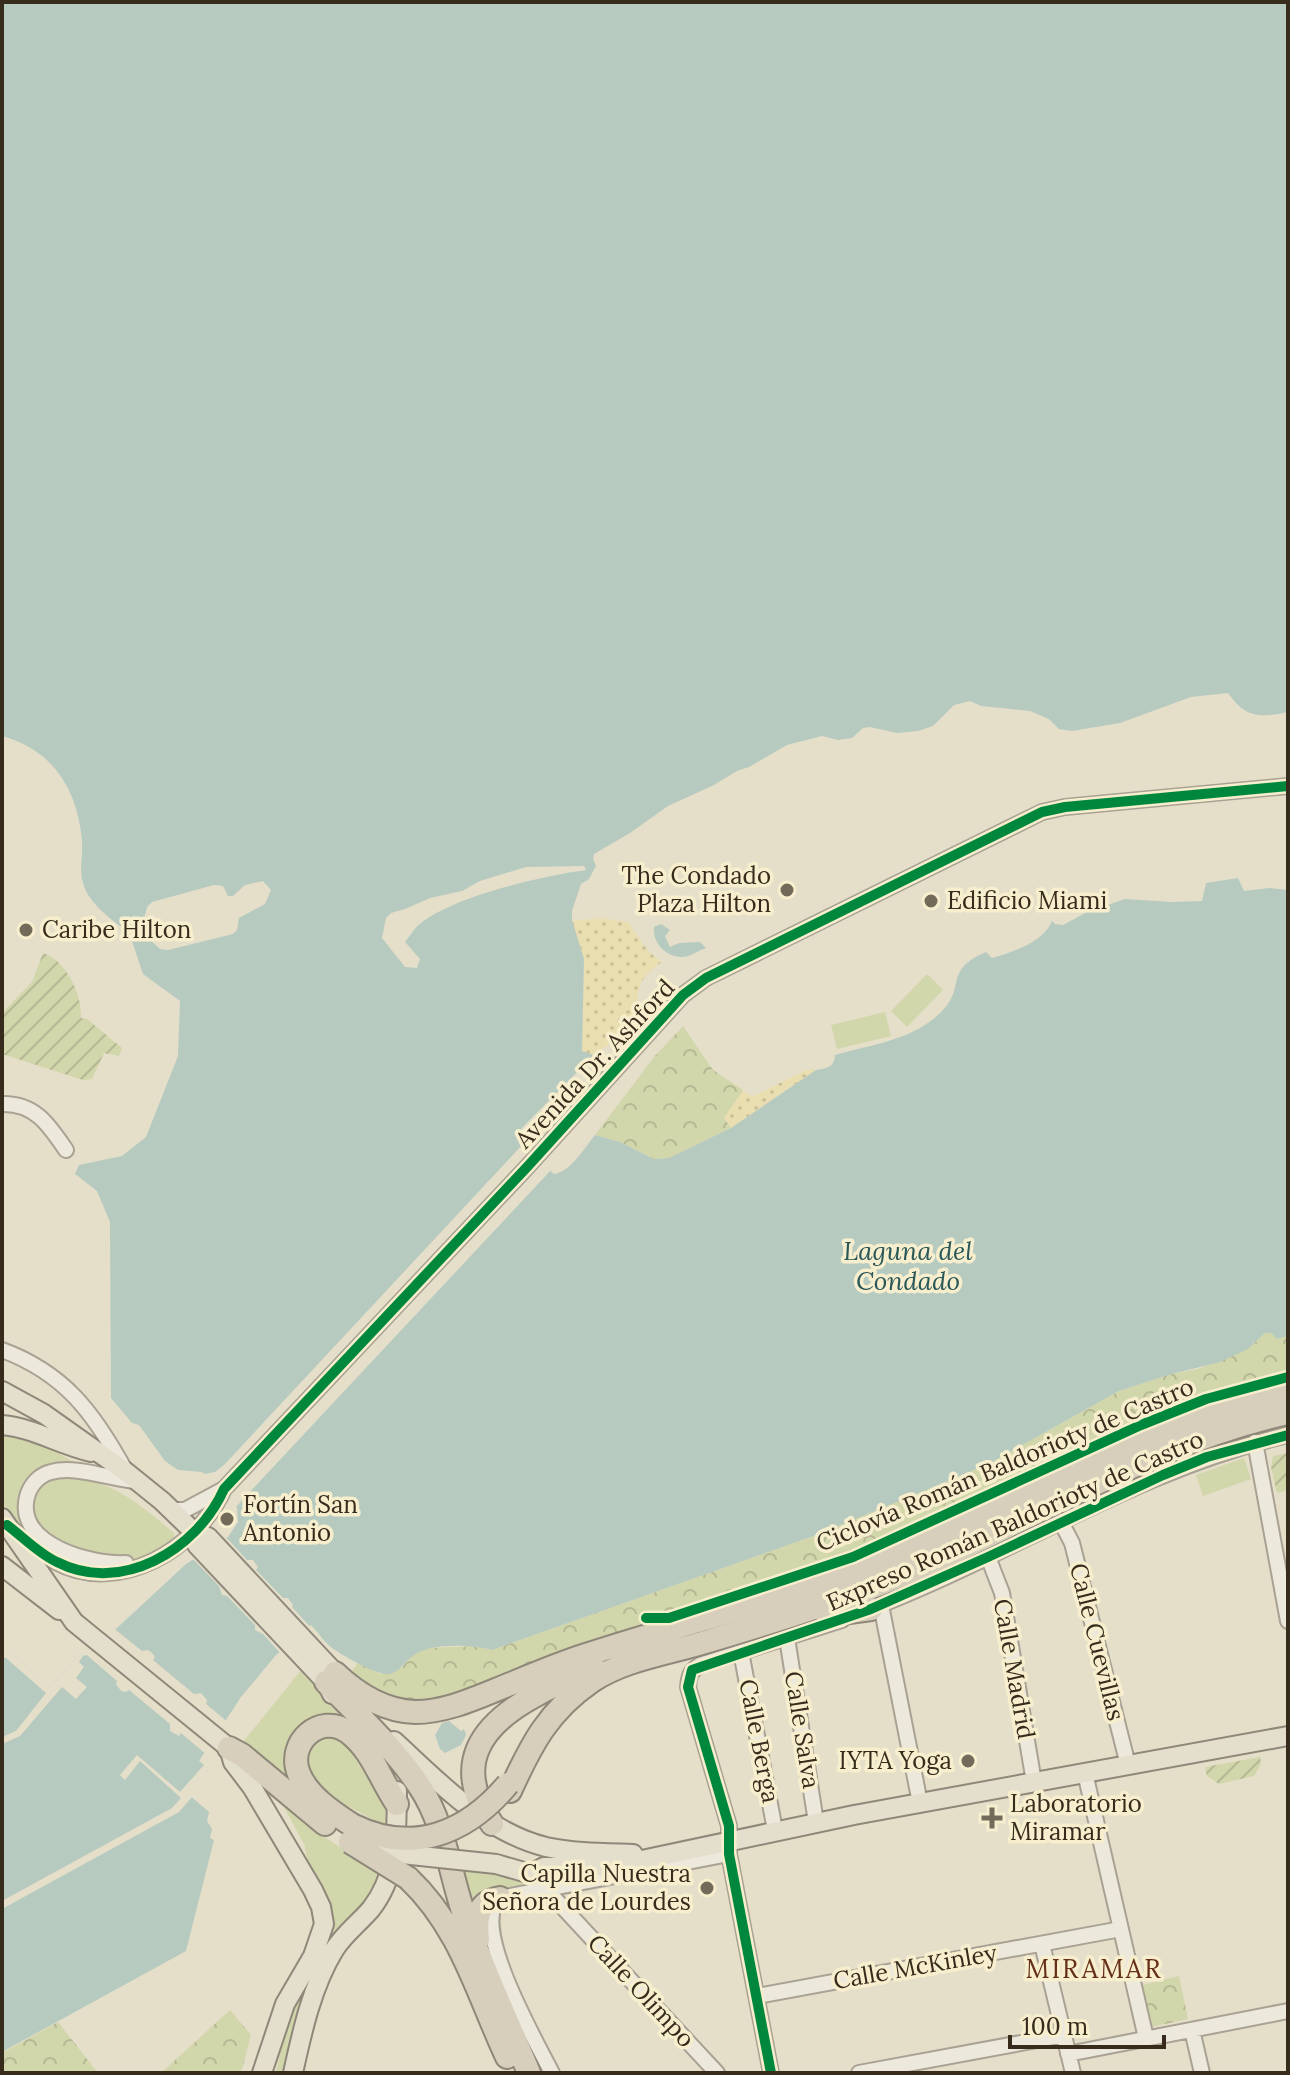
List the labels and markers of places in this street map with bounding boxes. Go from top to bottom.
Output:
place label: The Condado Plaza Hilton [621,860,771,919]
marker: The Condado Plaza Hilton [778,881,796,899]
place label: Edificio Miami [947,885,1107,916]
marker: Edificio Miami [922,892,940,910]
place label: Caribe Hilton [42,914,191,945]
marker: Caribe Hilton [17,921,35,939]
place label: Fortín San Antonio [242,1489,358,1548]
marker: Fortín San Antonio [218,1510,236,1528]
place label: IYTA Yoga [839,1745,952,1776]
marker: IYTA Yoga [959,1752,977,1770]
place label: Laboratorio Miramar [1010,1788,1142,1847]
marker: Laboratorio Miramar [981,1807,1003,1829]
place label: Capilla Nuestra Señora de Lourdes [482,1858,691,1917]
marker: Capilla Nuestra Señora de Lourdes [698,1879,716,1897]

